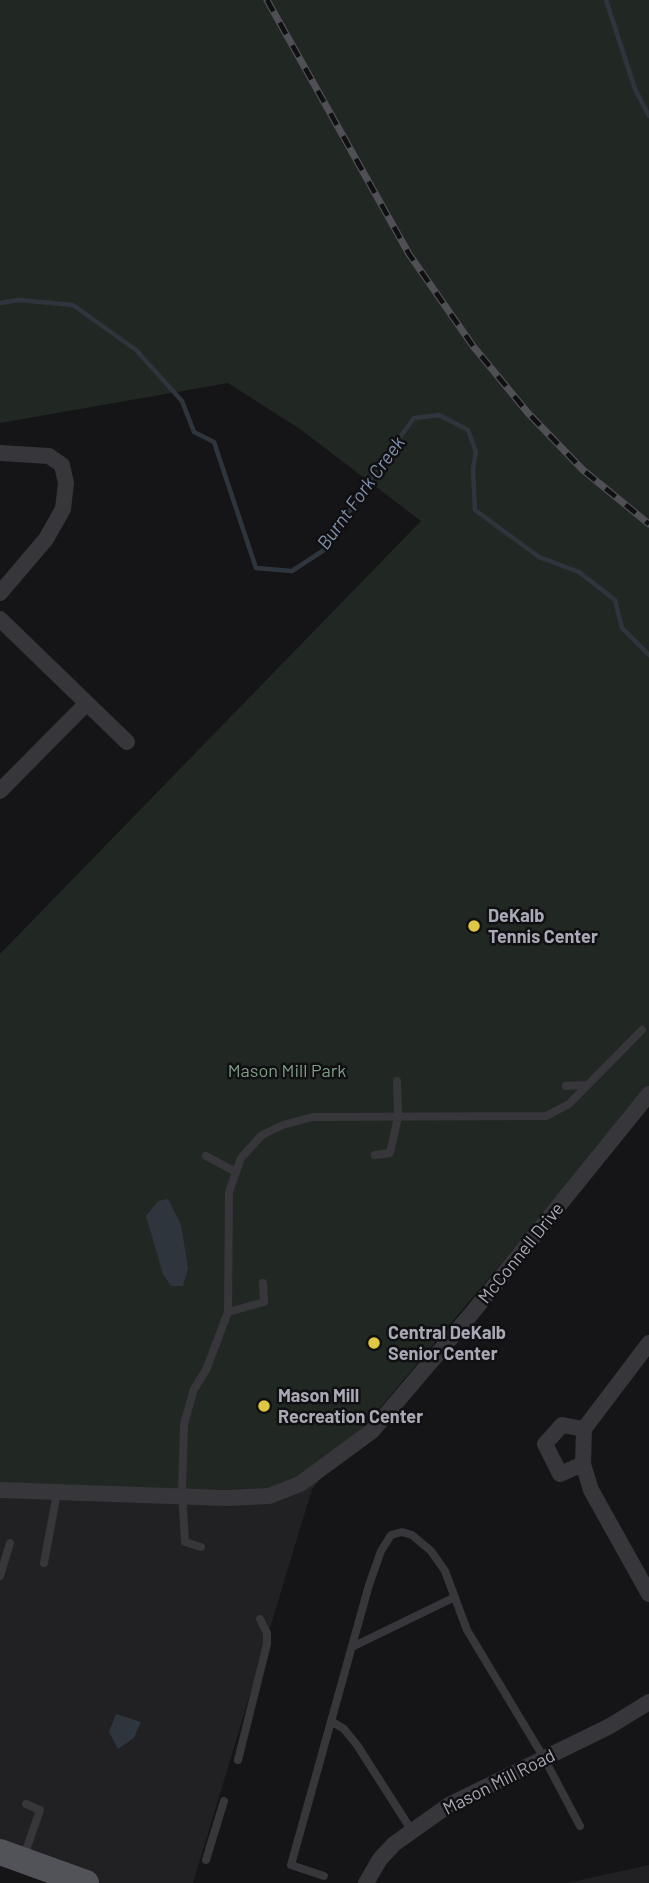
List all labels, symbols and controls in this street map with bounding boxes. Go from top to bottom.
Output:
water label: Burnt Fork Creek [312,432,410,554]
place label: DeKalb Tennis Center [488,905,598,948]
marker: DeKalb Tennis Center [466,918,482,934]
park label: Mason Mill Park [228,1060,346,1082]
street label: McConnell Drive [474,1198,568,1308]
place label: Central DeKalb Senior Center [388,1322,506,1364]
marker: Central DeKalb Senior Center [366,1335,382,1351]
place label: Mason Mill Recreation Center [278,1385,423,1428]
marker: Mason Mill Recreation Center [256,1398,272,1414]
street label: Mason Mill Road [439,1744,559,1820]

